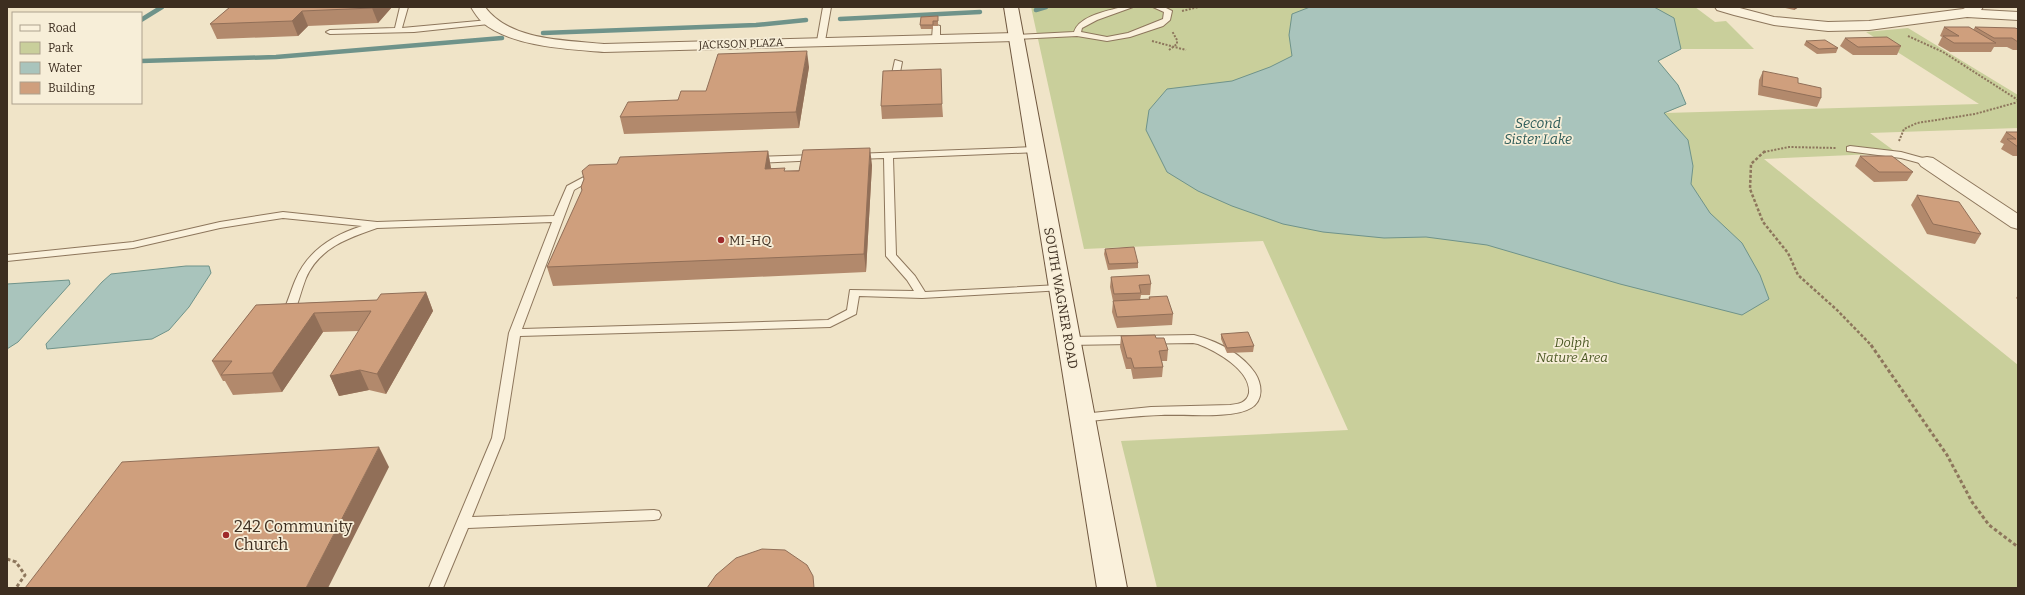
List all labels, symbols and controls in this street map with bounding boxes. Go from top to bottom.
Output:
legend [12,12,142,104]
text: Road [48,21,76,35]
street label: JACKSON PLAZA [697,36,784,52]
text: Park [48,41,74,55]
text: Water [48,61,83,75]
text: Building [48,81,95,95]
water label: Second Sister Lake [1504,115,1572,148]
street label: SOUTH WAGNER ROAD [1041,226,1081,370]
place label: MI-HQ [729,233,772,248]
marker: MI-HQ [716,235,726,245]
park label: Dolph Nature Area [1536,335,1608,365]
place label: 242 Community Church [234,517,353,554]
marker: 242 Community Church [221,530,231,540]

